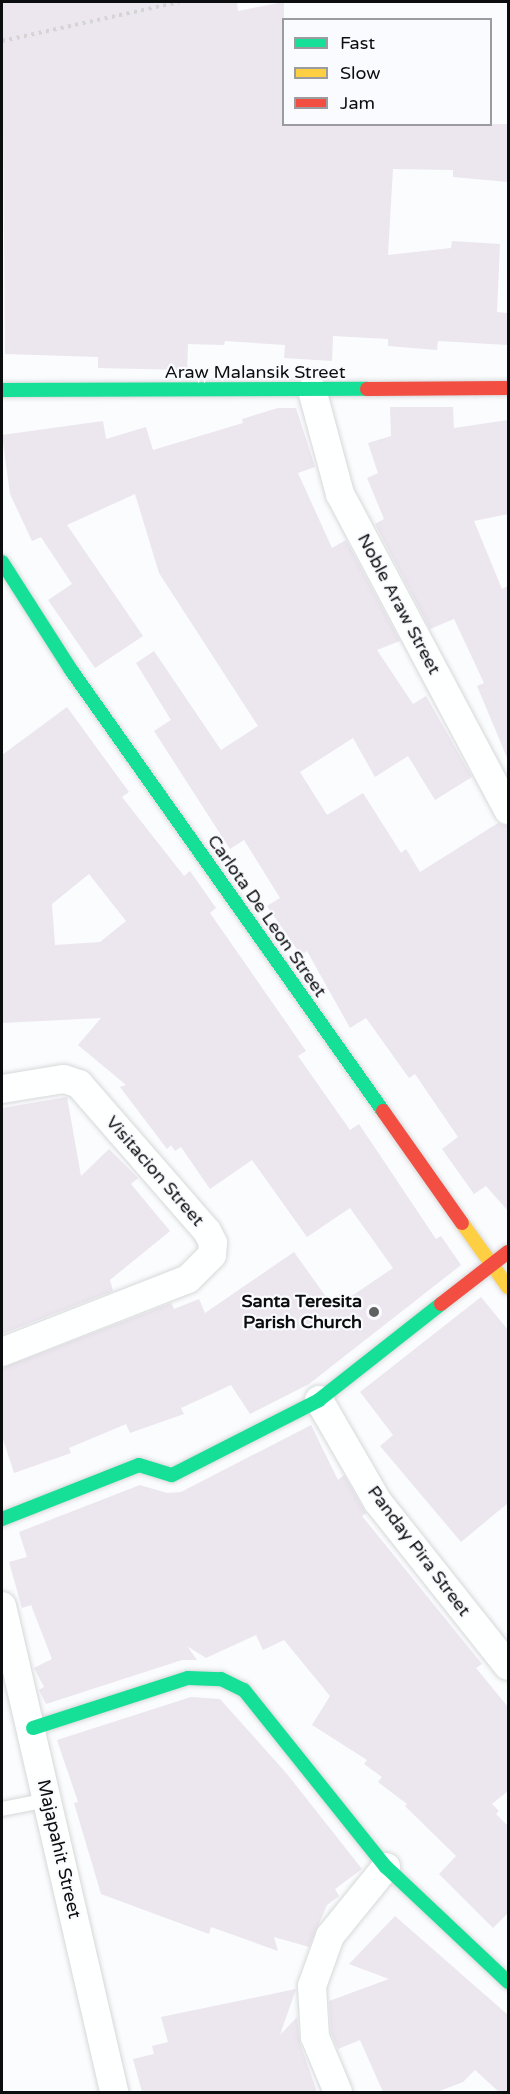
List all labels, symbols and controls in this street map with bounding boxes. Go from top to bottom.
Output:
legend [282,18,492,126]
text: Fast [340,32,375,54]
text: Slow [340,62,381,84]
text: Jam [340,92,375,114]
street label: Araw Malansik Street [164,361,346,383]
street label: Noble Araw Street [353,530,445,678]
street label: Carlota De Leon Street [203,831,331,1001]
street label: Visitacion Street [101,1111,209,1231]
place label: Santa Teresita Parish Church [241,1291,362,1334]
marker: Santa Teresita Parish Church [367,1305,381,1319]
street label: Panday Pira Street [363,1481,475,1621]
street label: Majapahit Street [32,1777,86,1921]

